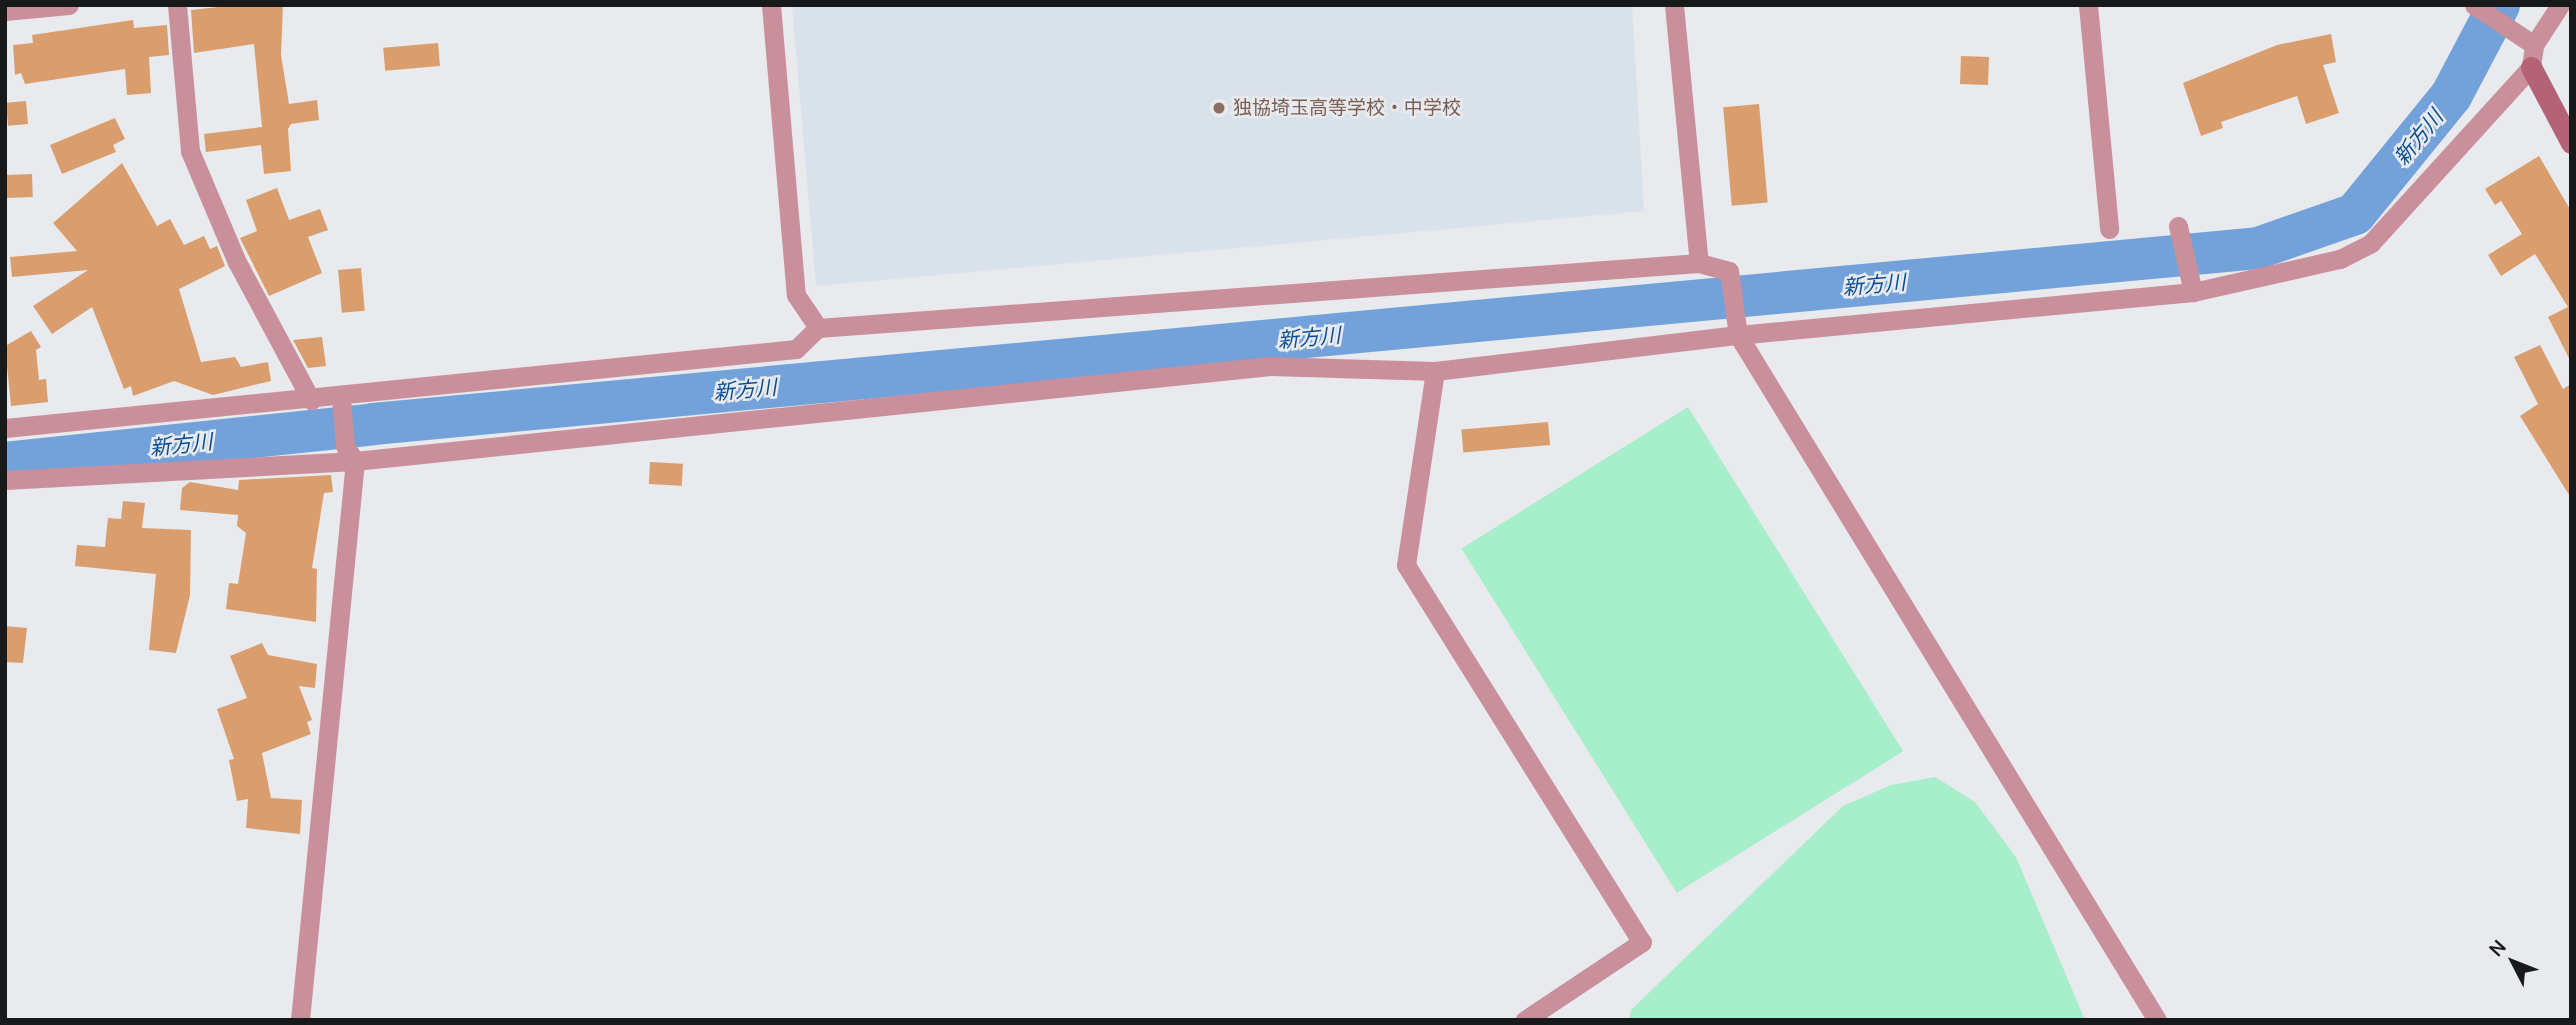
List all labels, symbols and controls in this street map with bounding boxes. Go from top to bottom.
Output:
place label: 独協埼玉高等学校・中学校 [1233,97,1461,119]
marker: 独協埼玉高等学校・中学校 [1211,100,1227,116]
water label: 新方川 [2388,105,2448,169]
water label: 新方川 [1842,269,1906,299]
water label: 新方川 [1277,322,1341,352]
water label: 新方川 [713,374,777,404]
water label: 新方川 [148,428,214,460]
north arrow [2478,927,2548,997]
text: N [2483,934,2512,962]

